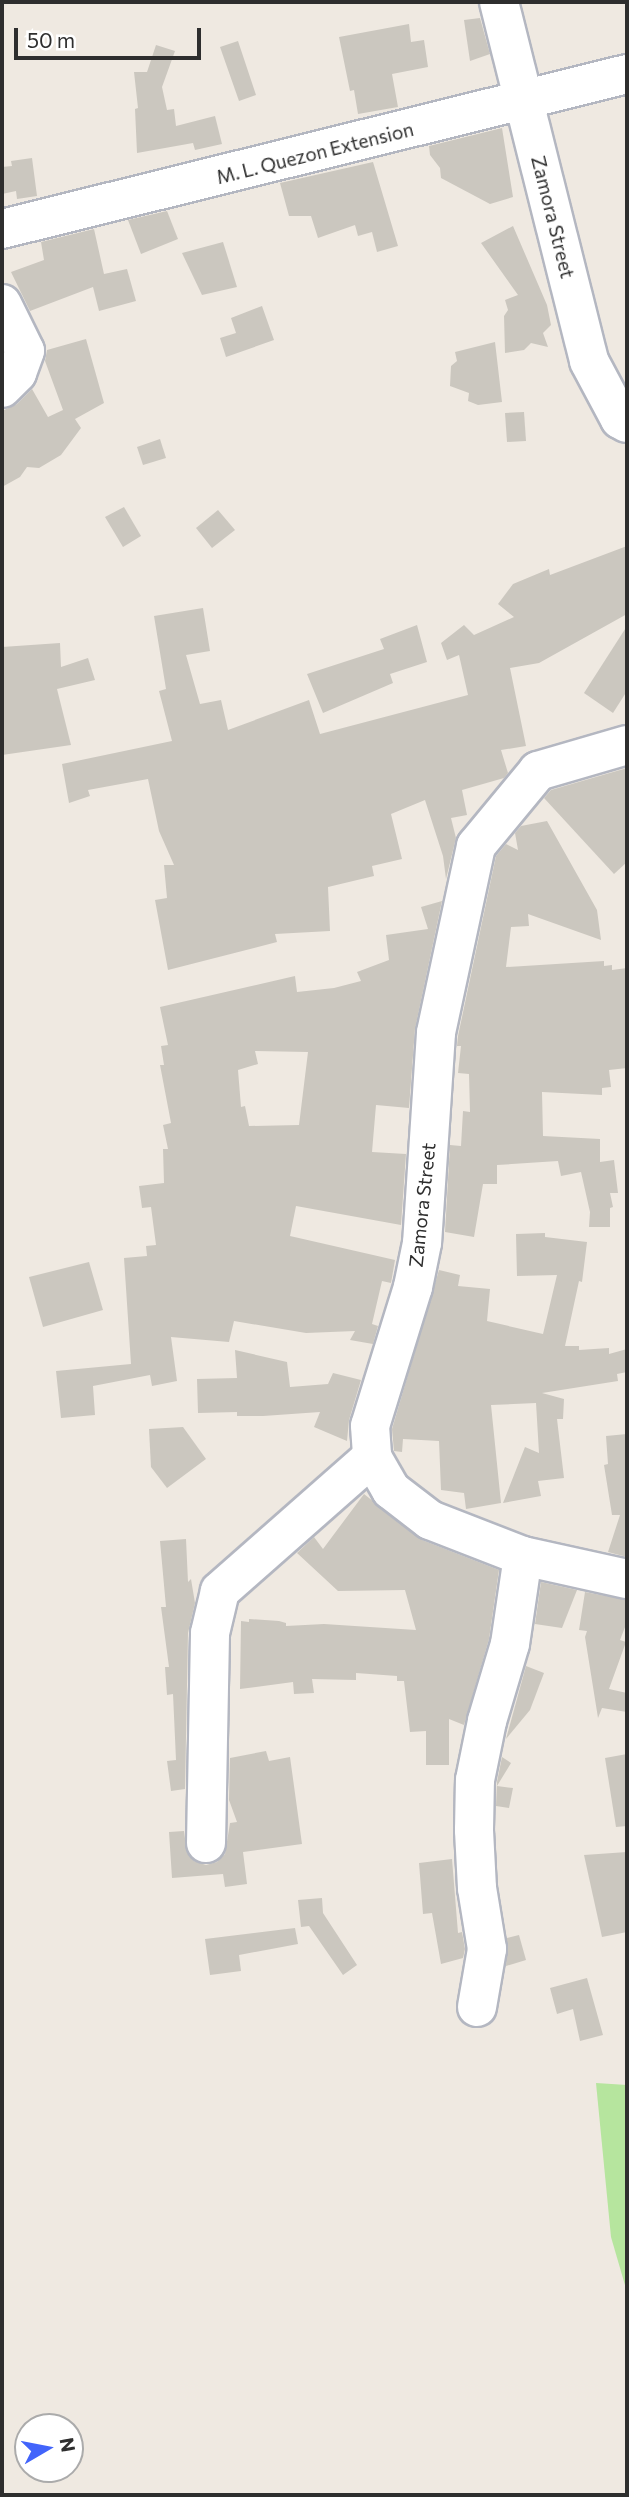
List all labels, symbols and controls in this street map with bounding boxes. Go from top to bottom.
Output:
scale bar [18,14,205,58]
text: 50 m [27,27,75,52]
street label: M. L. Quezon Extension [214,117,416,189]
street label: Zamora Street [527,153,579,281]
street label: Zamora Street [404,1141,440,1269]
north arrow [14,2413,84,2483]
text: N [56,2436,81,2454]

